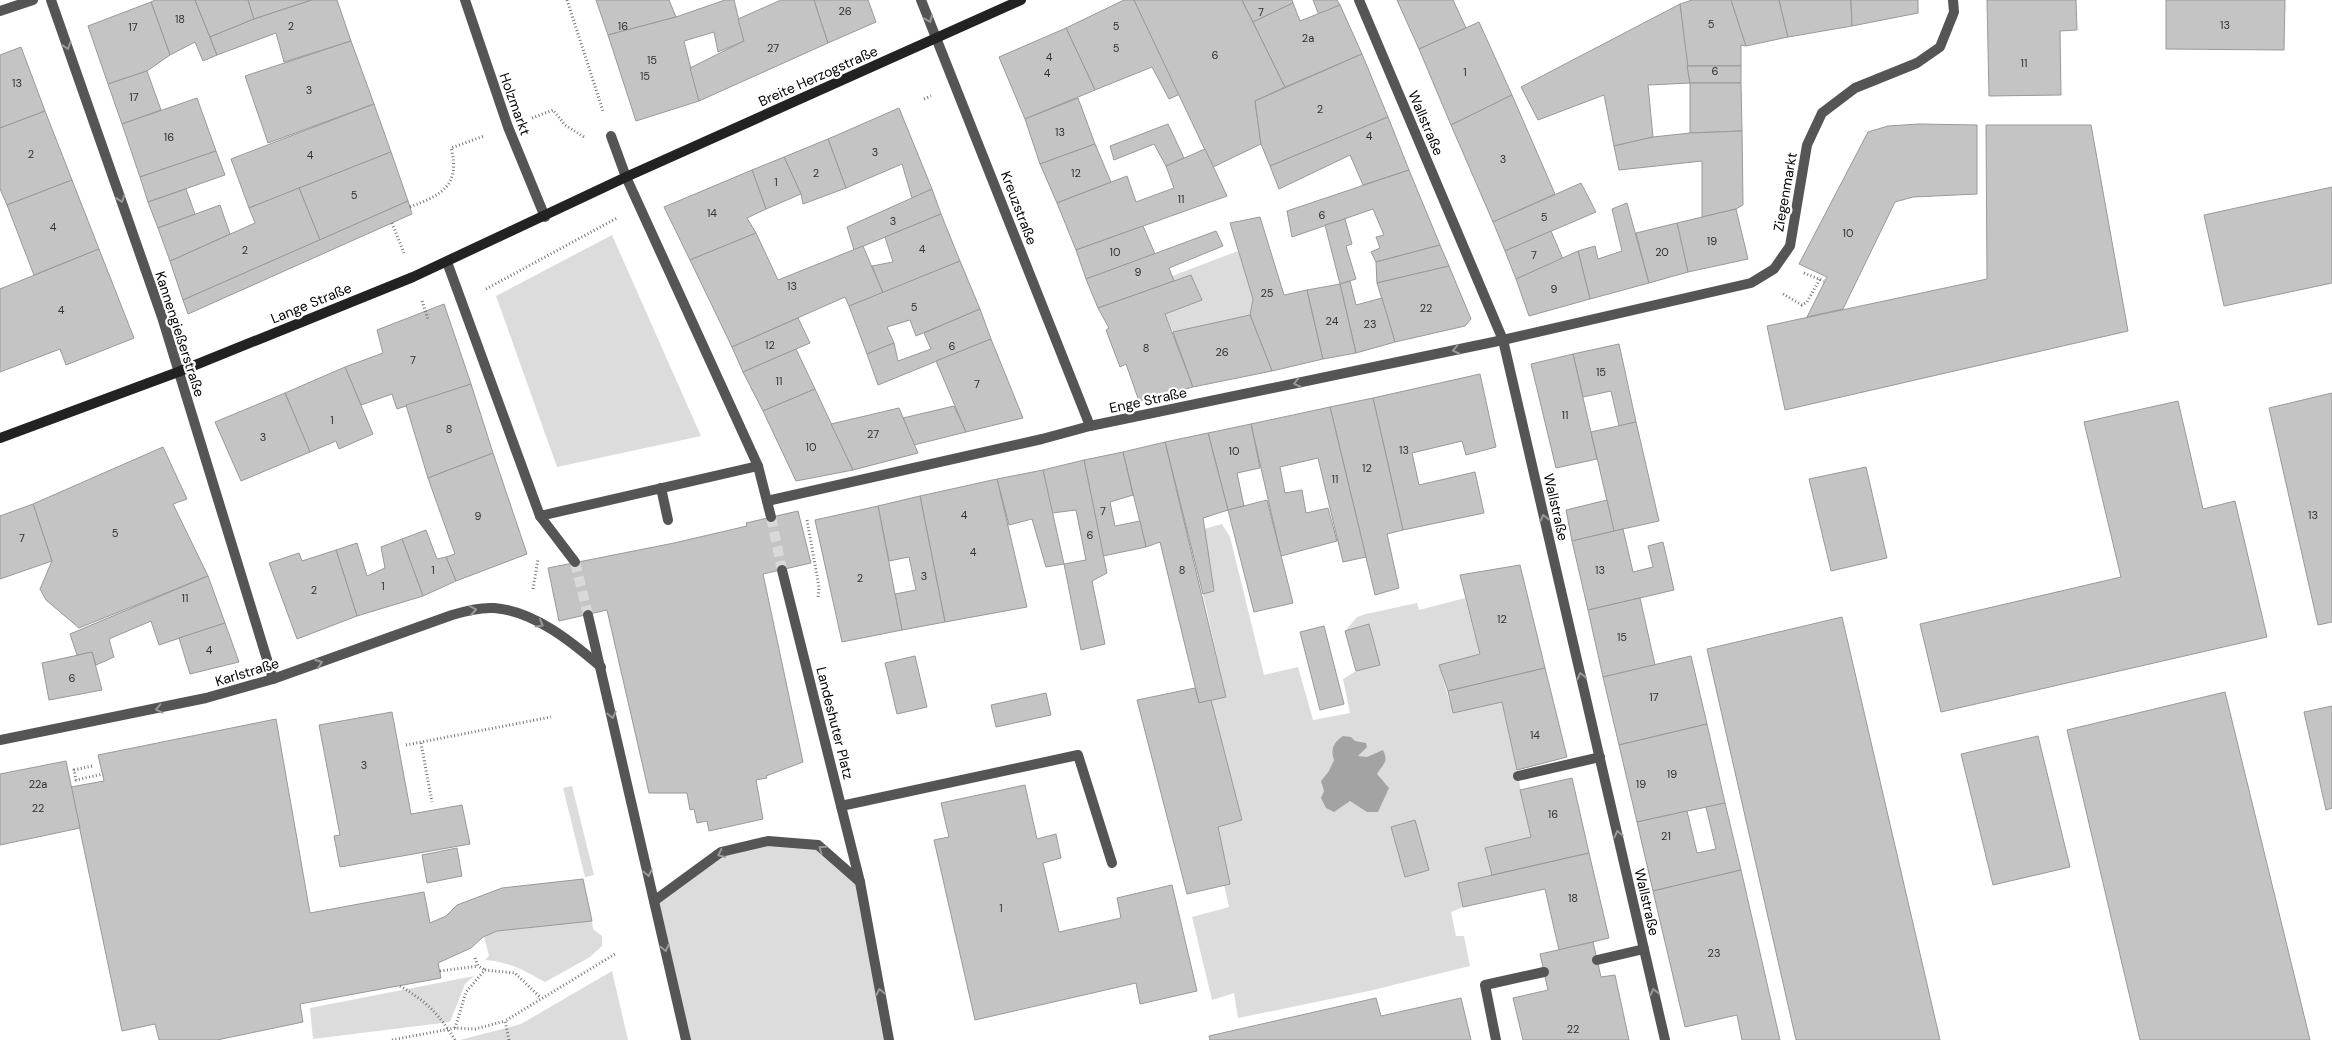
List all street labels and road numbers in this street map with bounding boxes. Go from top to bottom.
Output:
street label: Breite Herzogstraße [756,42,880,110]
street label: Holzmarkt [495,70,535,138]
street label: Wallstraße [1404,88,1448,158]
street label: Ziegenmarkt [1769,151,1801,233]
street label: Kreuzstraße [997,169,1041,247]
street label: Kannengießerstraße [151,269,209,399]
street label: Lange Straße [268,279,354,327]
street label: Enge Straße [1108,383,1188,417]
street label: Wallstraße [1539,471,1573,543]
street label: Karlstraße [213,654,281,690]
street label: Landeshuter Platz [812,665,858,781]
street label: Wallstraße [1630,866,1664,938]

